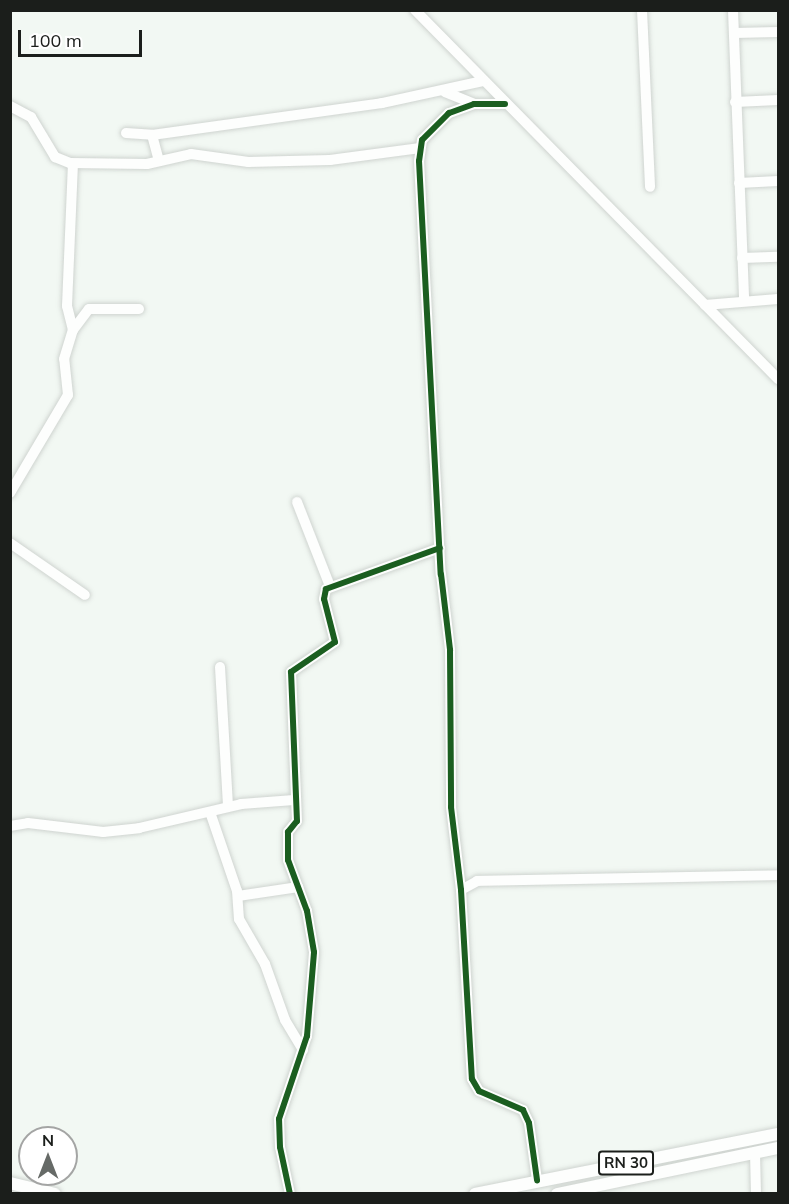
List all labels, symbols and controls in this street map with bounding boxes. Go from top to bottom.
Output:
scale bar [21,18,146,56]
text: 100 m [29,29,82,52]
north arrow [18,1126,78,1186]
text: N [42,1130,54,1150]
road number: RN 30 [598,1151,654,1175]

